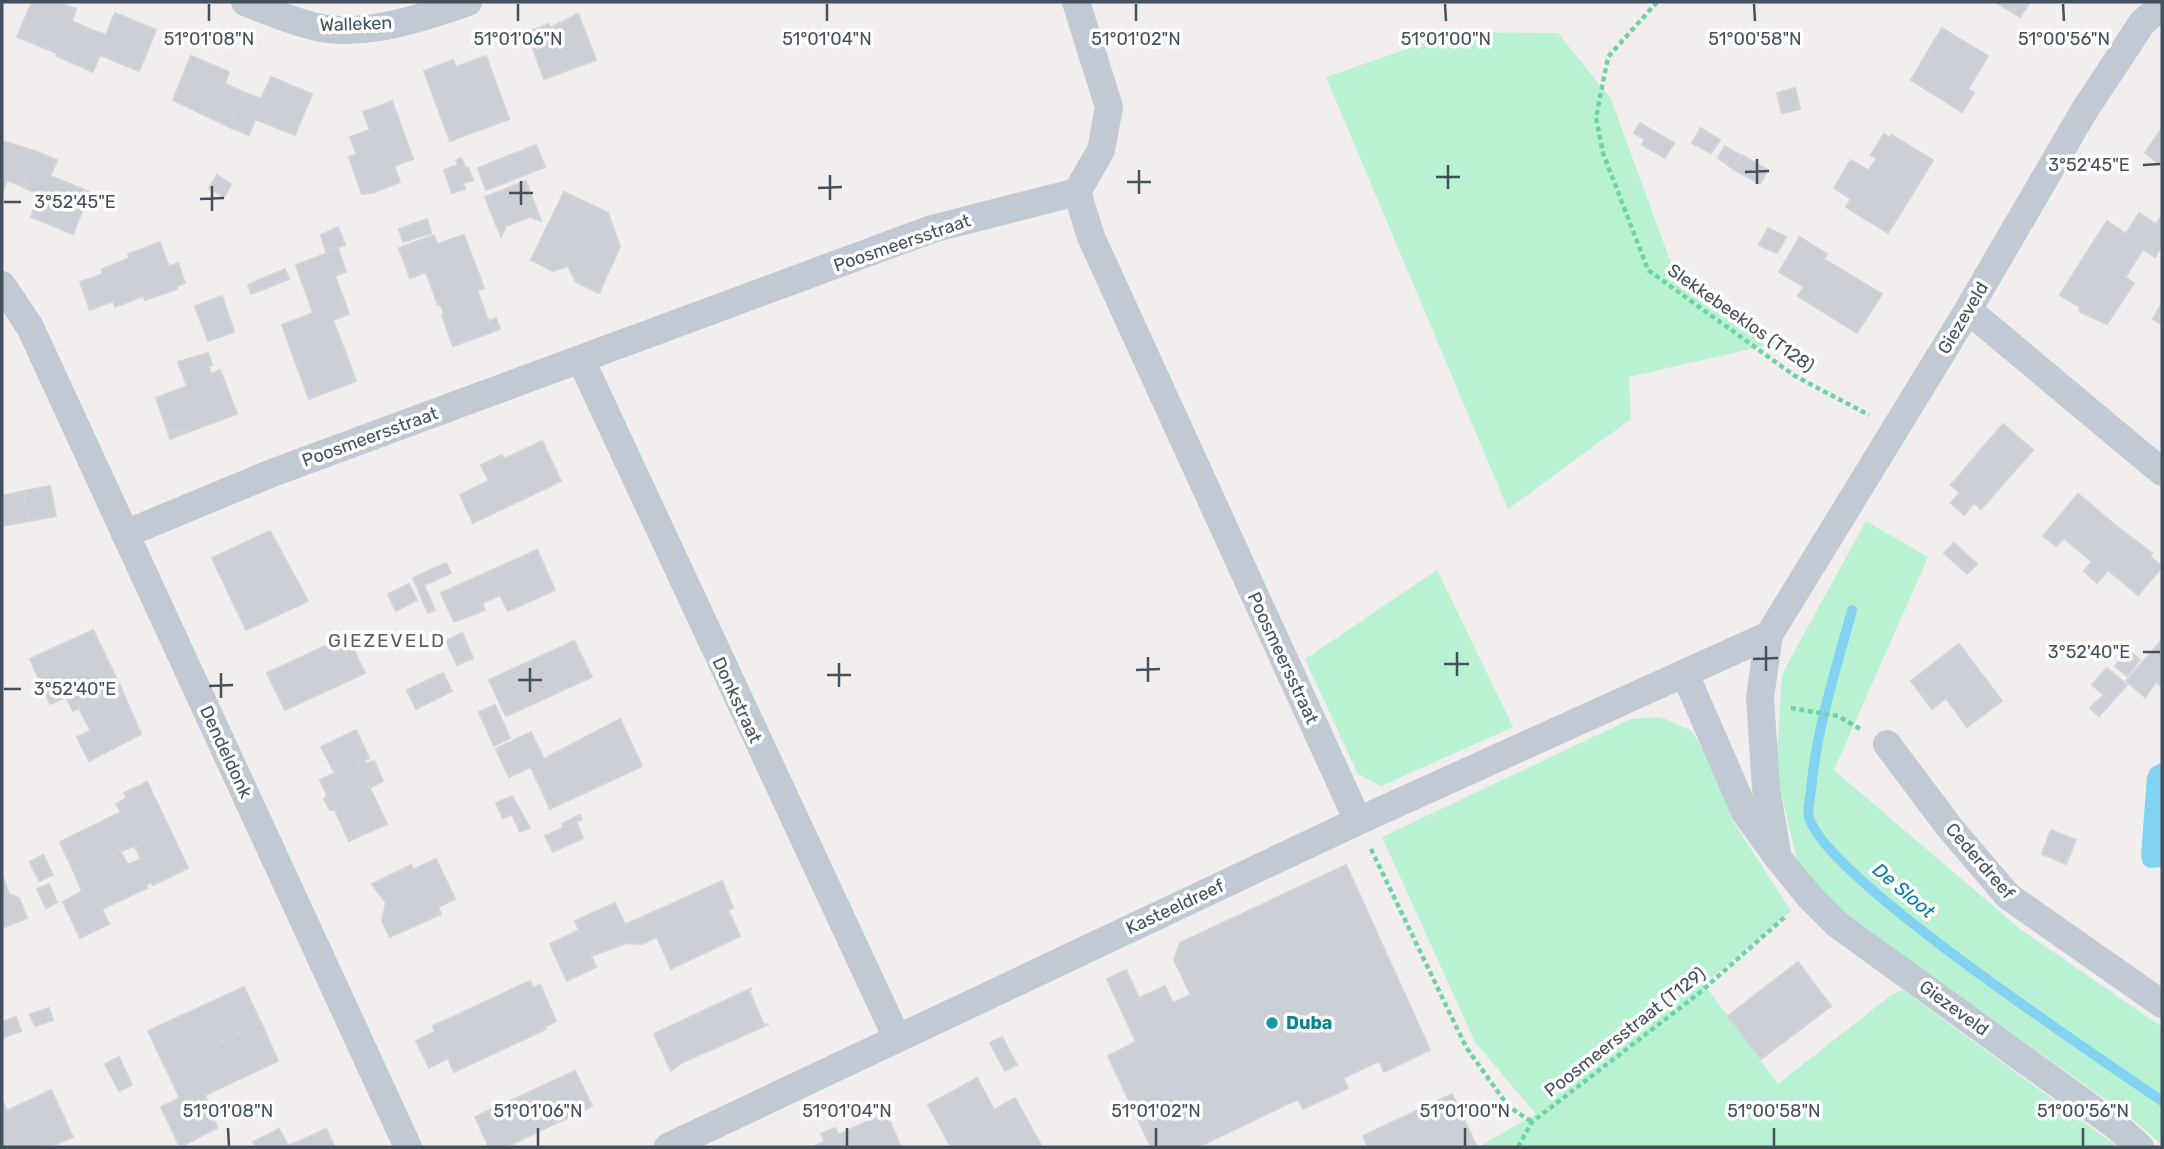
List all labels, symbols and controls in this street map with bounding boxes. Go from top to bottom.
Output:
street label: Walleken [319,12,393,36]
text: 51°01'08"N [164,28,254,50]
text: 51°01'06"N [473,28,563,50]
text: 51°01'04"N [782,28,872,50]
text: 51°01'02"N [1091,28,1181,50]
text: 51°01'00"N [1401,28,1491,50]
text: 51°00'58"N [1708,28,1802,50]
text: 51°00'56"N [2018,28,2110,50]
text: 3°52'45"E [2048,154,2130,176]
text: 3°52'45"E [34,191,116,213]
street label: Poosmeersstraat [831,209,973,277]
street label: Slekkebeeklos (T128) [1663,259,1819,377]
street label: Giezeveld [1933,278,1993,358]
street label: Poosmeersstraat [299,402,441,472]
street label: Poosmeersstraat [1243,588,1323,728]
district label: GIEZEVELD [328,629,446,652]
text: 3°52'40"E [2048,641,2130,663]
street label: Donkstraat [707,653,767,747]
text: 3°52'40"E [34,678,116,700]
street label: Dendeldonk [195,702,257,803]
street label: Cederdreef [1941,818,2019,904]
water label: De Sloot [1868,858,1940,923]
street label: Kasteeldreef [1122,875,1228,939]
street label: Poosmeersstraat (T129) [1540,962,1710,1102]
street label: Giezeveld [1915,976,1993,1040]
place label: Duba [1286,1012,1332,1034]
marker: Duba [1264,1015,1280,1031]
text: 51°01'08"N [183,1100,273,1122]
text: 51°01'06"N [493,1100,583,1122]
text: 51°01'04"N [802,1100,892,1122]
text: 51°01'02"N [1111,1100,1201,1122]
text: 51°01'00"N [1420,1100,1510,1122]
text: 51°00'58"N [1727,1100,1821,1122]
text: 51°00'56"N [2037,1100,2129,1122]

